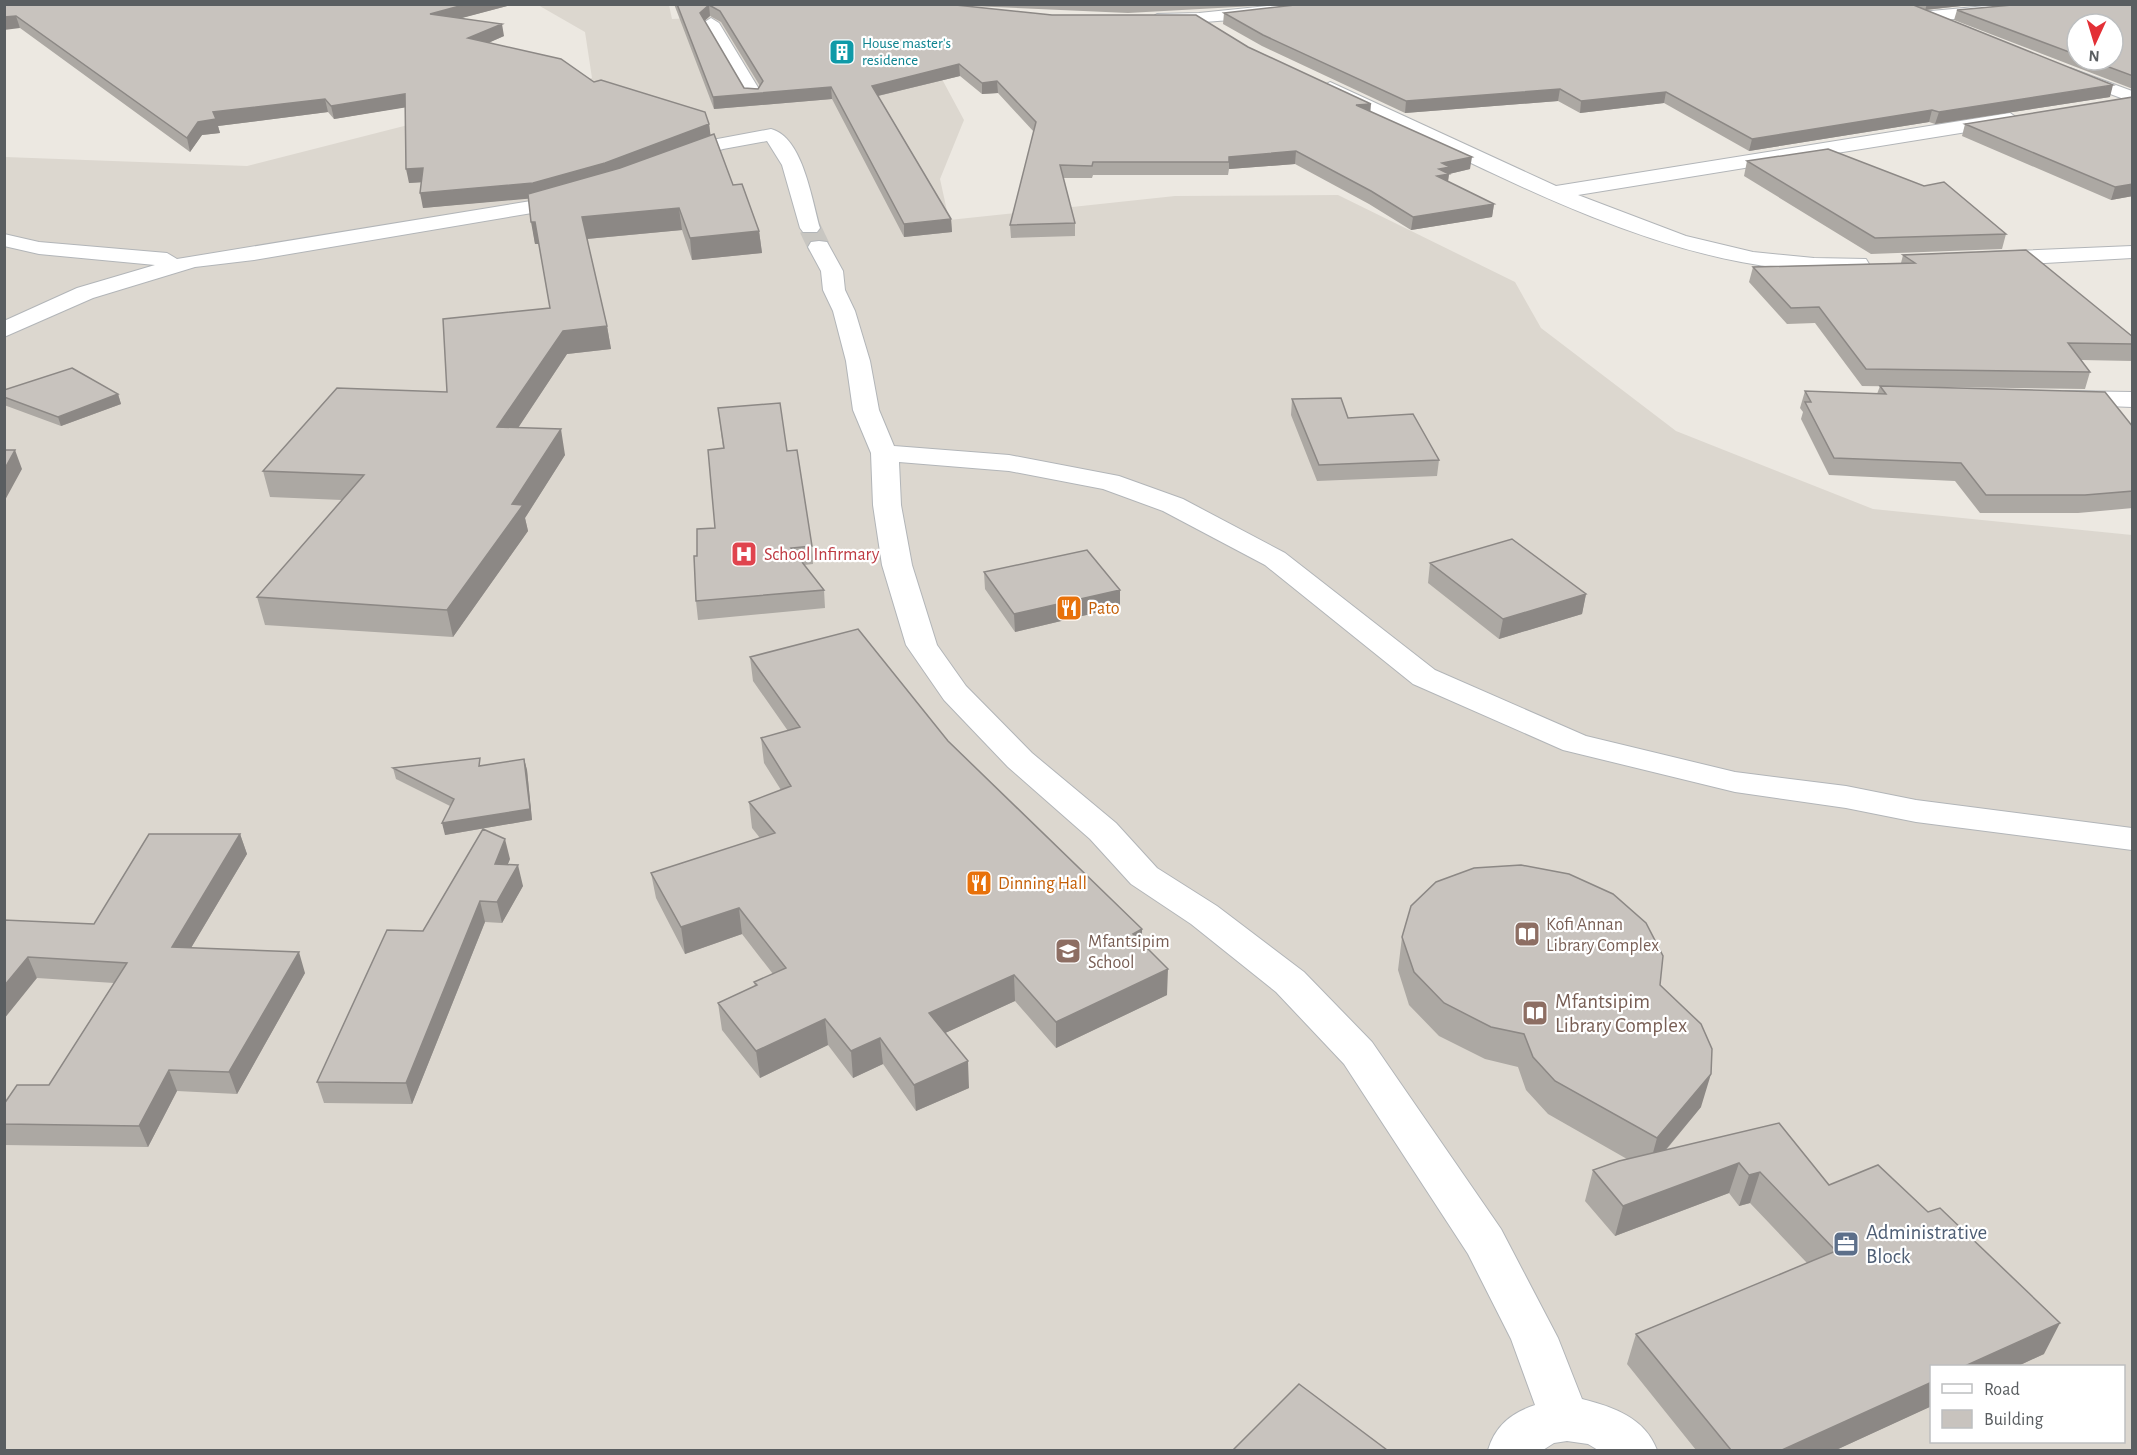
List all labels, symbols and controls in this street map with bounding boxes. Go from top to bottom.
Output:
north arrow [2065,12,2125,72]
place label: House master's residence [862,36,951,68]
building icon: House master's residence [827,37,857,67]
text: N [2088,48,2100,64]
hospital icon: School Infirmary [729,539,759,569]
place label: School Infirmary [764,546,880,564]
restaurant icon: Pato [1054,593,1084,623]
place label: Pato [1088,600,1120,618]
restaurant icon: Dinning Hall [964,868,994,898]
place label: Dinning Hall [998,875,1087,893]
place label: Kofi Annan Library Complex [1546,916,1659,955]
library icon: Kofi Annan Library Complex [1512,919,1542,949]
place label: Mfantsipim School [1088,933,1170,972]
school or university icon: Mfantsipim School [1053,936,1083,966]
place label: Mfantsipim Library Complex [1555,991,1687,1036]
library icon: Mfantsipim Library Complex [1520,998,1550,1028]
place label: Administrative Block [1866,1222,1987,1267]
office icon: Administrative Block [1831,1229,1861,1259]
legend [1930,1365,2125,1443]
text: Road [1984,1381,2020,1399]
text: Building [1984,1411,2044,1429]

